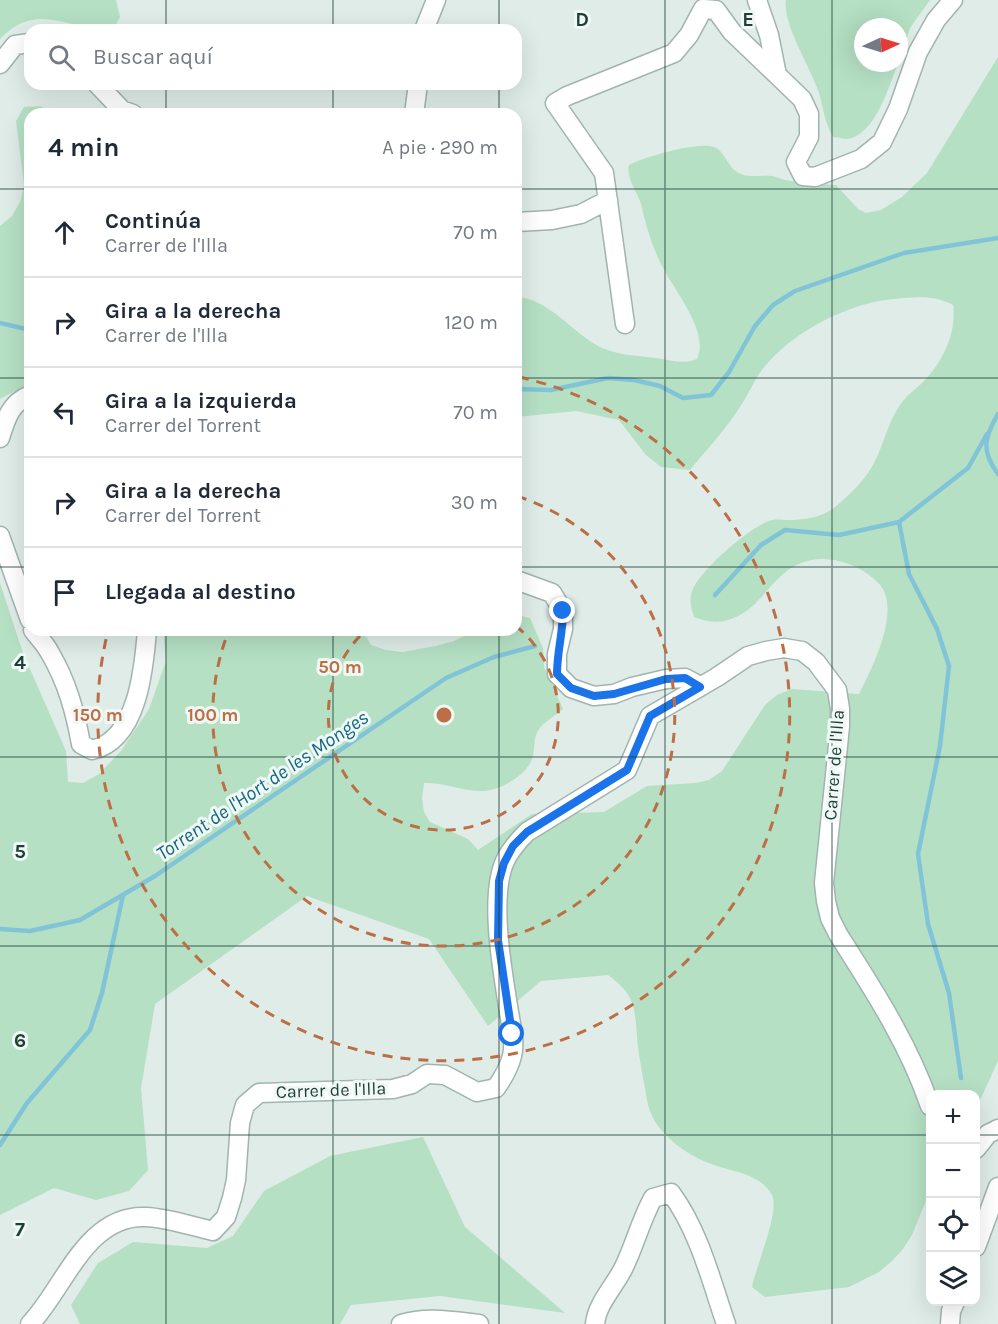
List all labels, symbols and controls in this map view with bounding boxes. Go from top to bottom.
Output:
text: D [575,8,589,31]
text: E [742,8,754,31]
north arrow [854,18,908,72]
search box [24,24,522,90]
icon: search [45,41,78,74]
text: Buscar aquí [93,44,213,70]
text: 4 min [48,132,119,163]
text: A pie · 290 m [382,136,498,159]
text: Continúa [105,208,201,234]
icon: ahead [48,216,81,249]
text: 70 m [453,221,498,244]
text: Carrer de l'Illa [105,234,228,257]
text: Gira a la derecha [105,298,281,324]
icon: right [48,306,81,339]
text: 120 m [444,311,498,334]
text: Carrer de l'Illa [105,324,228,347]
text: Gira a la izquierda [105,388,297,414]
icon: left [48,396,81,429]
text: 70 m [453,401,498,424]
text: Carrer del Torrent [105,414,261,437]
text: Gira a la derecha [105,478,281,504]
icon: right [48,486,81,519]
text: 30 m [451,491,498,514]
text: Carrer del Torrent [105,504,261,527]
icon: arrive [48,576,81,609]
text: Llegada al destino [105,579,296,605]
route end [549,597,575,623]
text: 4 [14,651,26,674]
text: 50 m [318,656,362,678]
text: 150 m [73,704,123,726]
text: 100 m [188,704,238,726]
centre of rings [434,705,454,725]
water label: Torrent de l'Hort de les Monges [152,706,373,865]
street label: Carrer de l'Illa [819,709,849,821]
text: 5 [14,840,26,863]
route start [498,1020,524,1046]
text: 6 [14,1029,26,1052]
street label: Carrer de l'Illa [275,1077,387,1103]
map controls [926,1090,980,1306]
button: + [926,1090,980,1144]
button: − [926,1144,980,1198]
button: locate [926,1198,980,1252]
text: 7 [15,1218,25,1241]
button: layers [926,1252,980,1306]

